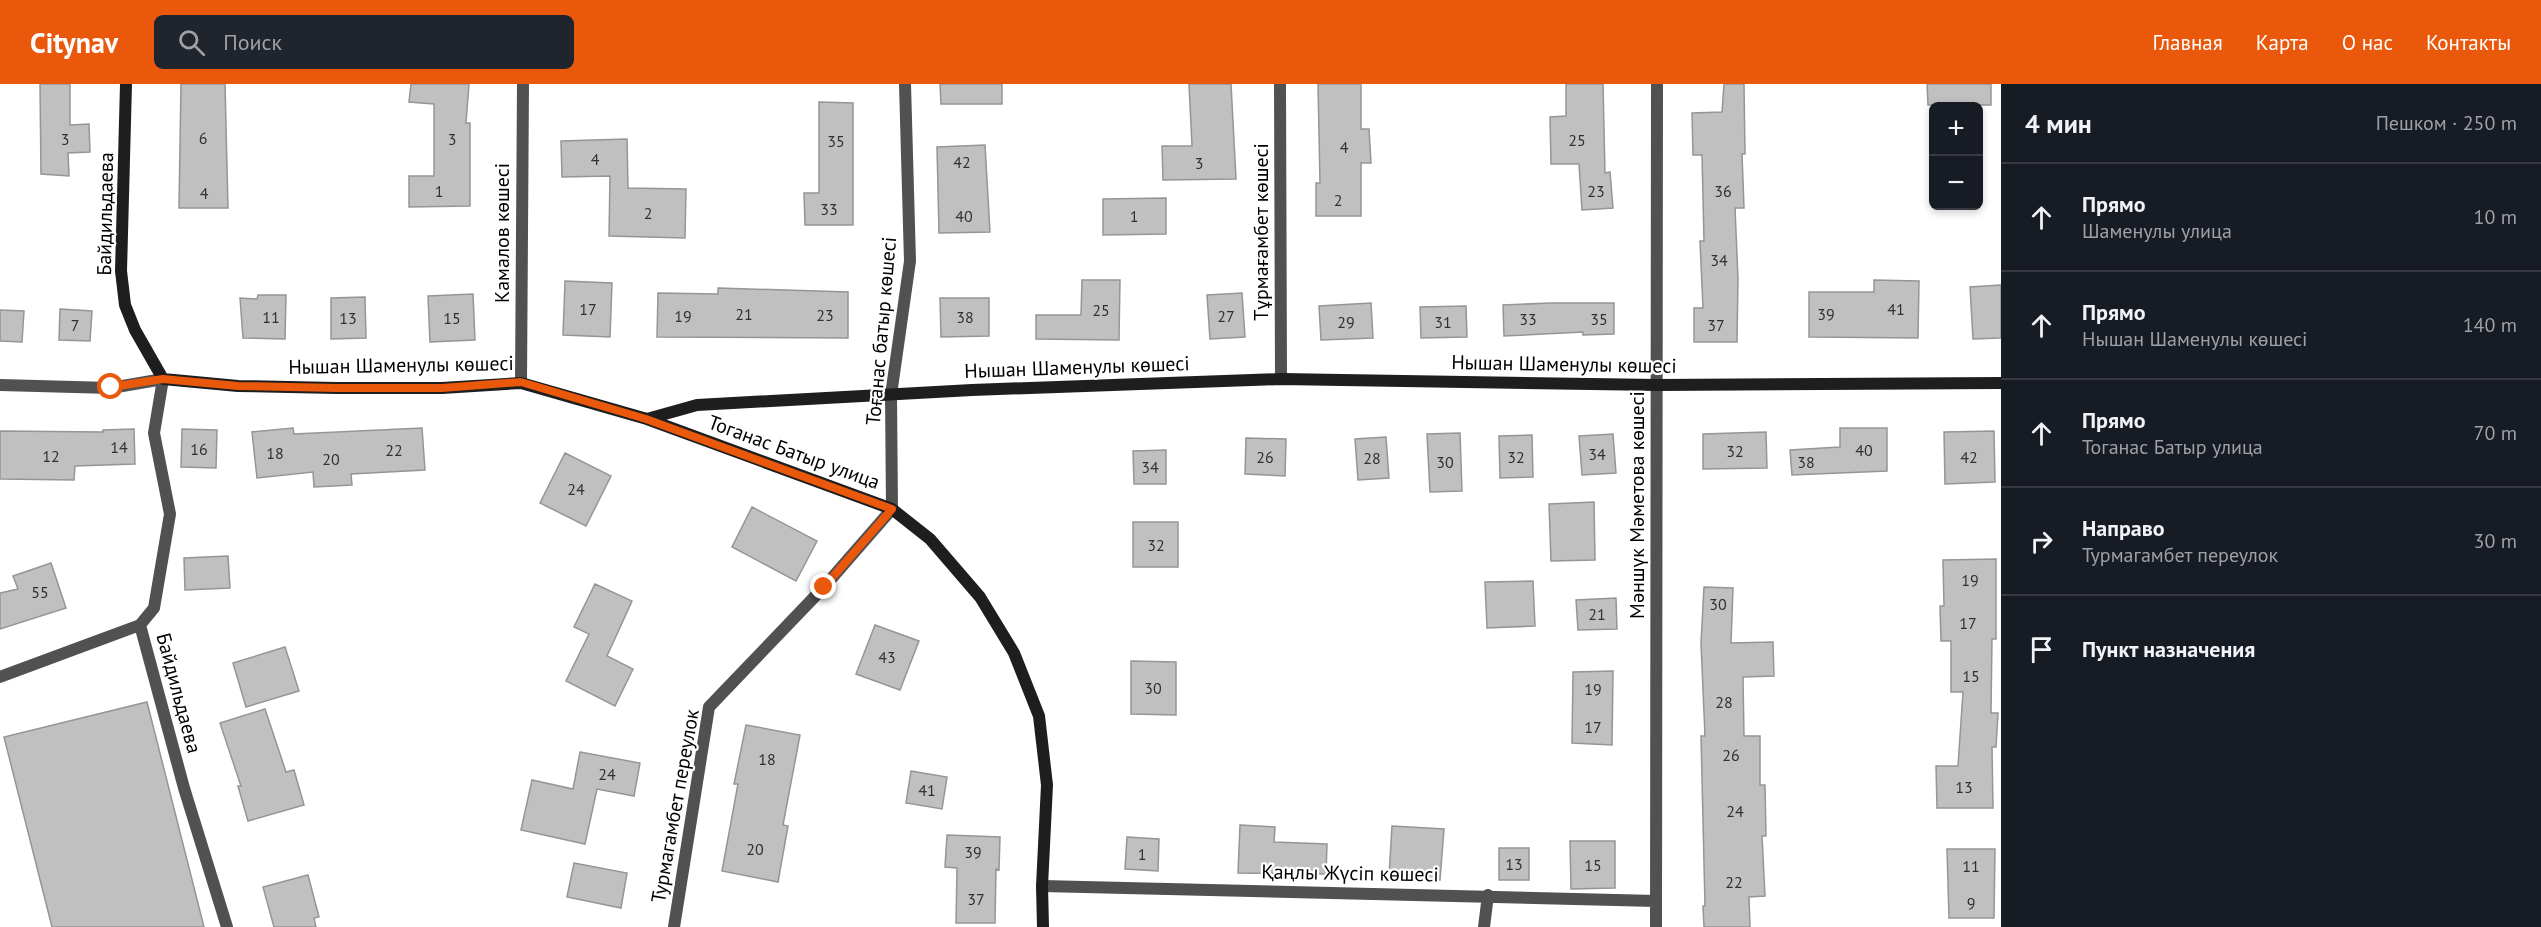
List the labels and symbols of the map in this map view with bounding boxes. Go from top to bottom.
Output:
house number: 6 [199,128,207,148]
house number: 3 [61,129,69,149]
house number: 3 [448,129,456,149]
house number: 25 [1568,130,1586,150]
house number: 35 [827,131,845,151]
house number: 4 [1340,137,1349,157]
street label: Тұрмағамбет көшесі [1248,143,1274,321]
house number: 4 [591,149,600,169]
street label: Байдильдаева [91,152,119,276]
house number: 42 [953,152,971,172]
house number: 3 [1195,153,1203,173]
street label: Камалов көшесі [489,163,515,303]
house number: 1 [435,181,443,201]
house number: 23 [1587,181,1605,201]
house number: 36 [1714,181,1732,201]
house number: 4 [200,183,209,203]
house number: 2 [1334,190,1342,210]
house number: 33 [820,199,838,219]
house number: 2 [644,203,652,223]
house number: 40 [955,206,973,226]
house number: 1 [1130,206,1138,226]
street label: Тоғанас батыр көшесі [860,236,902,426]
house number: 34 [1710,250,1728,270]
house number: 17 [579,299,597,319]
house number: 41 [1887,299,1905,319]
house number: 25 [1092,300,1110,320]
house number: 21 [735,304,753,324]
house number: 39 [1817,304,1835,324]
house number: 23 [816,305,834,325]
house number: 19 [674,306,692,326]
house number: 27 [1217,306,1235,326]
house number: 11 [262,307,280,327]
house number: 38 [956,307,974,327]
house number: 13 [339,308,357,328]
house number: 15 [443,308,461,328]
house number: 33 [1519,309,1537,329]
house number: 35 [1590,309,1608,329]
house number: 29 [1337,312,1355,332]
house number: 31 [1434,312,1452,332]
house number: 7 [71,315,79,335]
house number: 37 [1707,315,1725,335]
street label: Нышан Шаменулы көшесі [1451,349,1677,379]
street label: Нышан Шаменулы көшесі [288,350,514,380]
street label: Нышан Шаменулы көшесі [964,350,1190,384]
route start [97,373,123,399]
street label: Мәншүк Мәметова көшесі [1624,391,1650,619]
street label: Тоганас Батыр улица [705,409,883,495]
house number: 14 [110,437,128,457]
house number: 16 [190,439,208,459]
house number: 22 [385,440,403,460]
house number: 40 [1855,440,1873,460]
house number: 32 [1726,441,1744,461]
house number: 18 [266,443,284,463]
house number: 34 [1588,444,1606,464]
house number: 12 [42,446,60,466]
house number: 26 [1256,447,1274,467]
house number: 32 [1507,447,1525,467]
house number: 42 [1960,447,1978,467]
house number: 28 [1363,448,1381,468]
house number: 20 [322,449,340,469]
house number: 30 [1436,452,1454,472]
house number: 38 [1797,452,1815,472]
house number: 34 [1141,457,1159,477]
house number: 24 [567,479,585,499]
house number: 32 [1147,535,1165,555]
house number: 19 [1961,570,1979,590]
route end [810,573,836,599]
house number: 55 [31,582,49,602]
house number: 30 [1709,594,1727,614]
house number: 21 [1588,604,1606,624]
house number: 17 [1959,613,1977,633]
street label: Байдильдаева [150,630,208,756]
house number: 43 [878,647,896,667]
house number: 15 [1962,666,1980,686]
house number: 30 [1144,678,1162,698]
house number: 19 [1584,679,1602,699]
house number: 28 [1715,692,1733,712]
street label: Турмагамбет переулок [645,707,705,905]
house number: 17 [1584,717,1602,737]
house number: 26 [1722,745,1740,765]
house number: 18 [758,749,776,769]
house number: 24 [598,764,616,784]
house number: 13 [1955,777,1973,797]
house number: 41 [918,780,936,800]
house number: 24 [1726,801,1744,821]
house number: 20 [746,839,764,859]
house number: 39 [964,842,982,862]
house number: 1 [1138,844,1146,864]
house number: 13 [1505,854,1523,874]
house number: 15 [1584,855,1602,875]
house number: 11 [1962,856,1980,876]
street label: Қаңлы Жүсіп көшесі [1261,858,1439,888]
house number: 22 [1725,872,1743,892]
house number: 37 [967,889,985,909]
house number: 9 [1967,893,1975,913]

